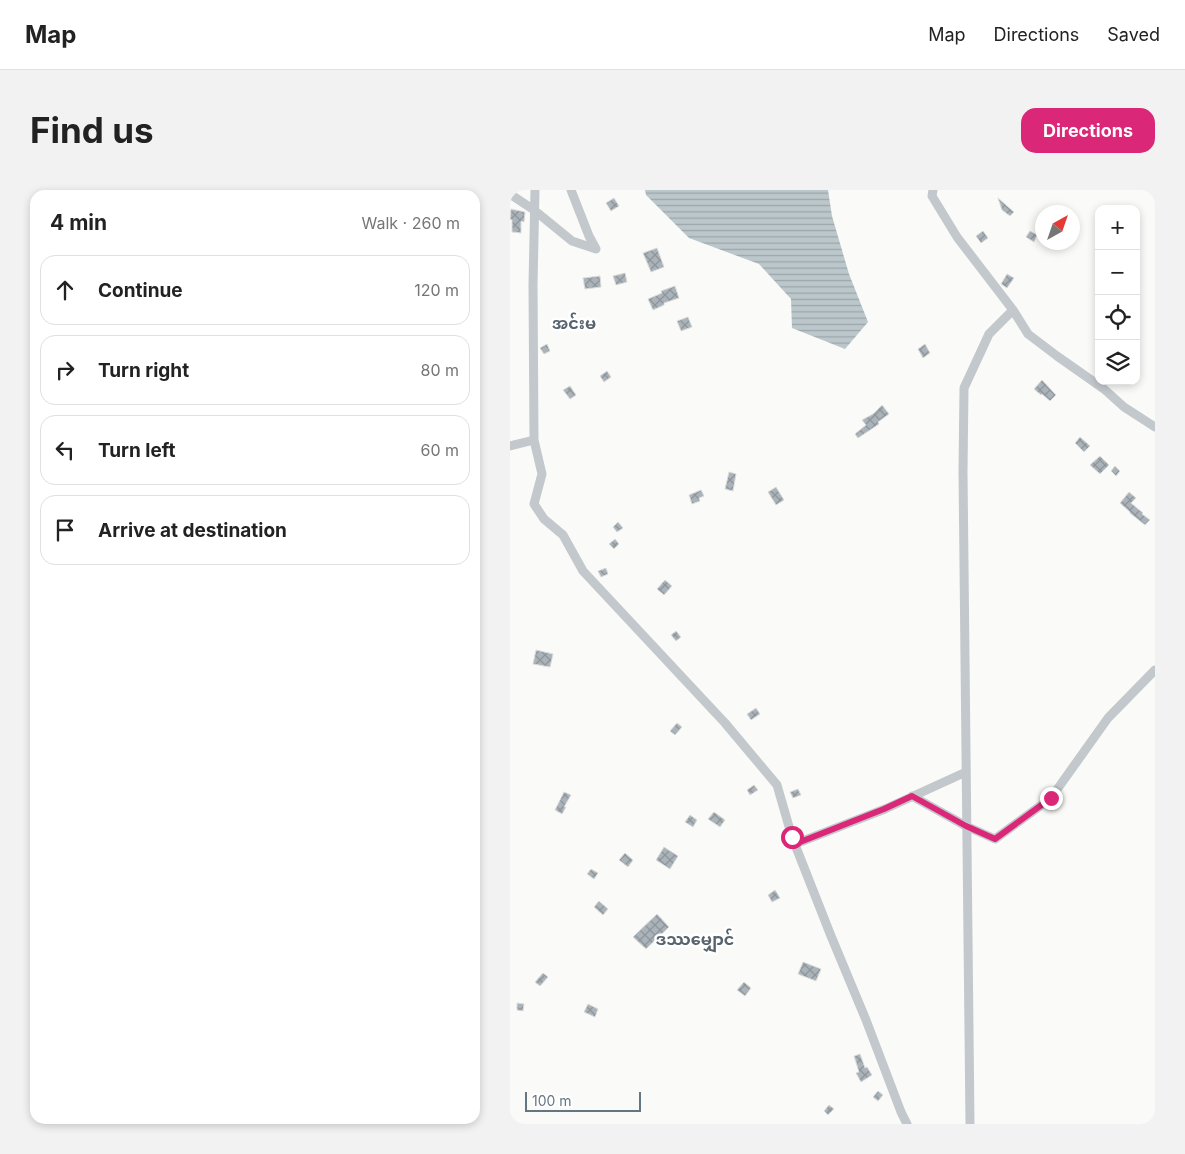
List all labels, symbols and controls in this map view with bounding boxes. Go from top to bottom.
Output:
text: Map [25,20,76,49]
text: Map [928,24,966,45]
text: Directions [994,24,1079,45]
text: Saved [1107,24,1160,45]
button: Directions [1021,108,1155,153]
text: Find us [30,109,154,151]
north arrow [1035,205,1080,250]
map controls [1095,205,1140,385]
button: + [1095,205,1140,250]
text: 4 min [50,210,107,235]
text: Walk · 260 m [362,213,460,233]
button: − [1095,250,1140,295]
icon: ahead [51,276,79,304]
text: Continue [98,279,183,302]
text: 120 m [414,280,459,300]
button: locate [1095,295,1140,340]
district label: အင်းမ [552,312,596,333]
button: layers [1095,340,1140,385]
icon: right [51,356,79,384]
text: Turn right [98,359,189,382]
text: 80 m [420,360,459,380]
icon: left [51,436,79,464]
text: Turn left [98,439,176,462]
text: 60 m [420,440,459,460]
icon: arrive [51,516,79,544]
text: Arrive at destination [98,519,287,542]
route end [1040,787,1063,810]
route start [781,826,804,849]
district label: ဒဿမျှောင် [656,928,734,953]
scale bar [525,1089,641,1112]
text: 100 m [532,1092,572,1109]

